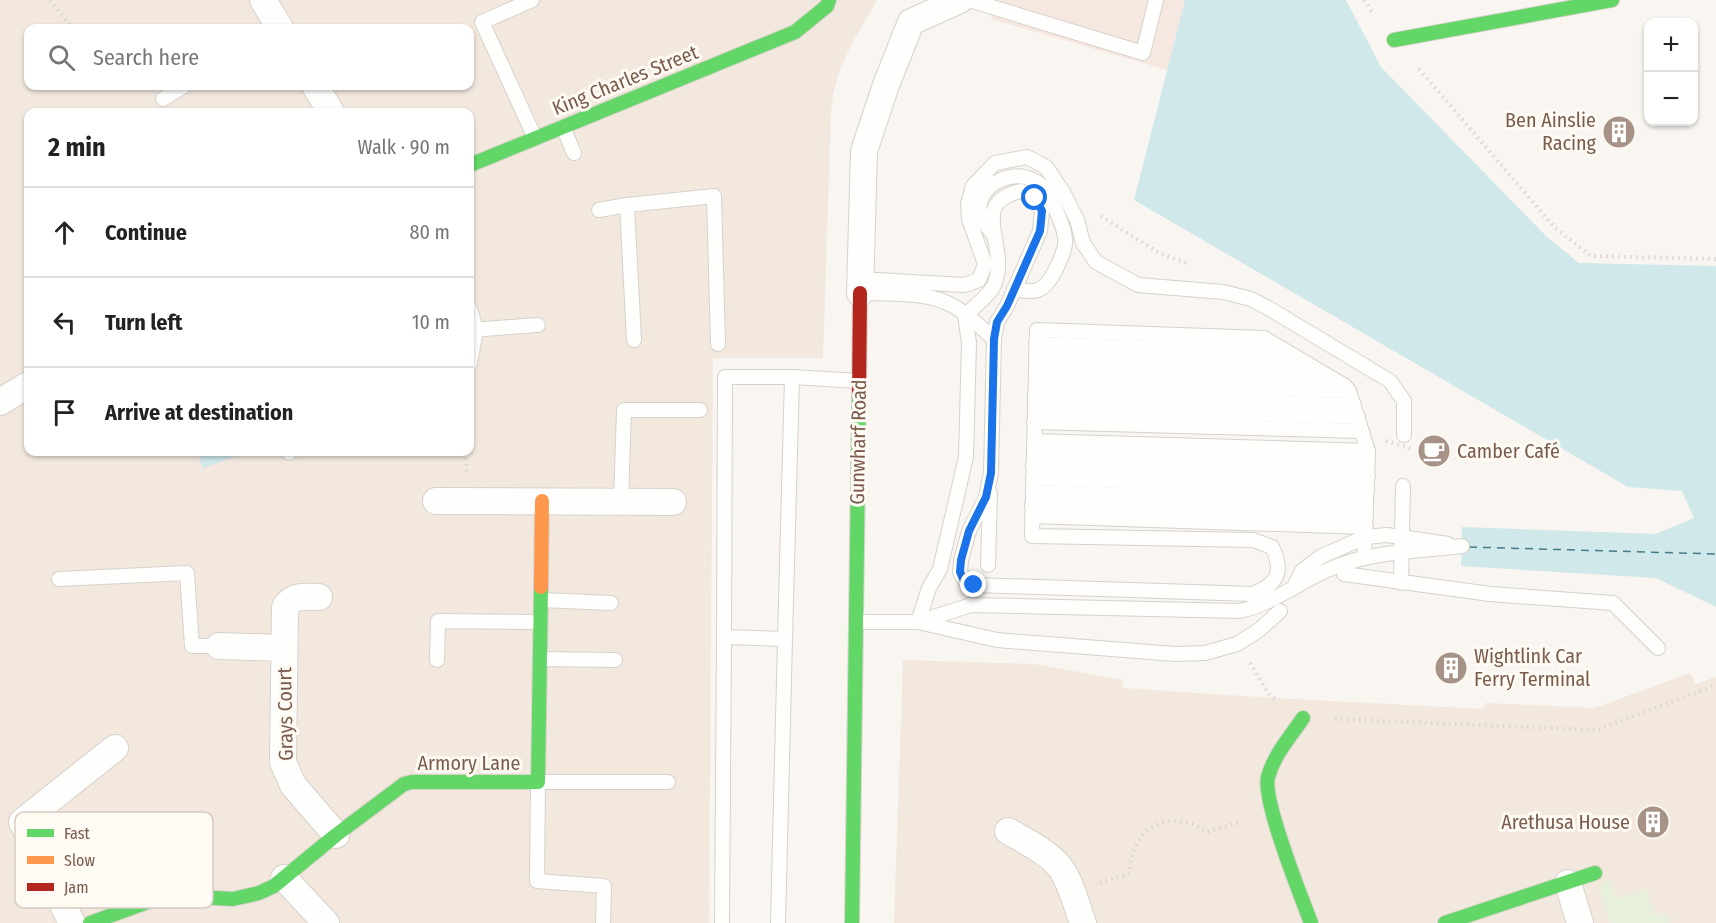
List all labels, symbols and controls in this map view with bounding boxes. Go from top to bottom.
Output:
map controls [1644,18,1698,126]
button: + [1644,18,1698,72]
search box [24,24,474,90]
street label: King Charles Street [549,40,702,120]
icon: search [45,41,78,74]
text: Search here [93,44,199,71]
button: − [1644,72,1698,126]
place label: Ben Ainslie Racing [1505,108,1597,155]
building icon: Ben Ainslie Racing [1601,114,1637,150]
text: 2 min [48,132,106,163]
text: Walk · 90 m [358,135,450,159]
route start [1021,184,1047,210]
icon: ahead [48,216,81,249]
text: Continue [105,219,187,246]
text: 80 m [410,220,450,244]
icon: left [48,306,81,339]
text: Turn left [105,309,183,336]
text: 10 m [412,310,450,334]
street label: Gunwharf Road [845,379,871,505]
icon: arrive [48,396,81,429]
text: Arrive at destination [105,399,293,426]
cafe icon: Camber Café [1416,433,1452,469]
place label: Camber Café [1457,439,1560,463]
route end [960,571,986,597]
place label: Wightlink Car Ferry Terminal [1474,644,1590,691]
building icon: Wightlink Car Ferry Terminal [1433,650,1469,686]
street label: Grays Court [272,667,298,761]
street label: Armory Lane [418,751,520,775]
building icon: Arethusa House [1635,804,1671,840]
place label: Arethusa House [1501,810,1630,834]
legend [15,812,213,908]
text: Fast [64,824,91,843]
text: Slow [64,851,95,870]
text: Jam [64,878,89,897]

